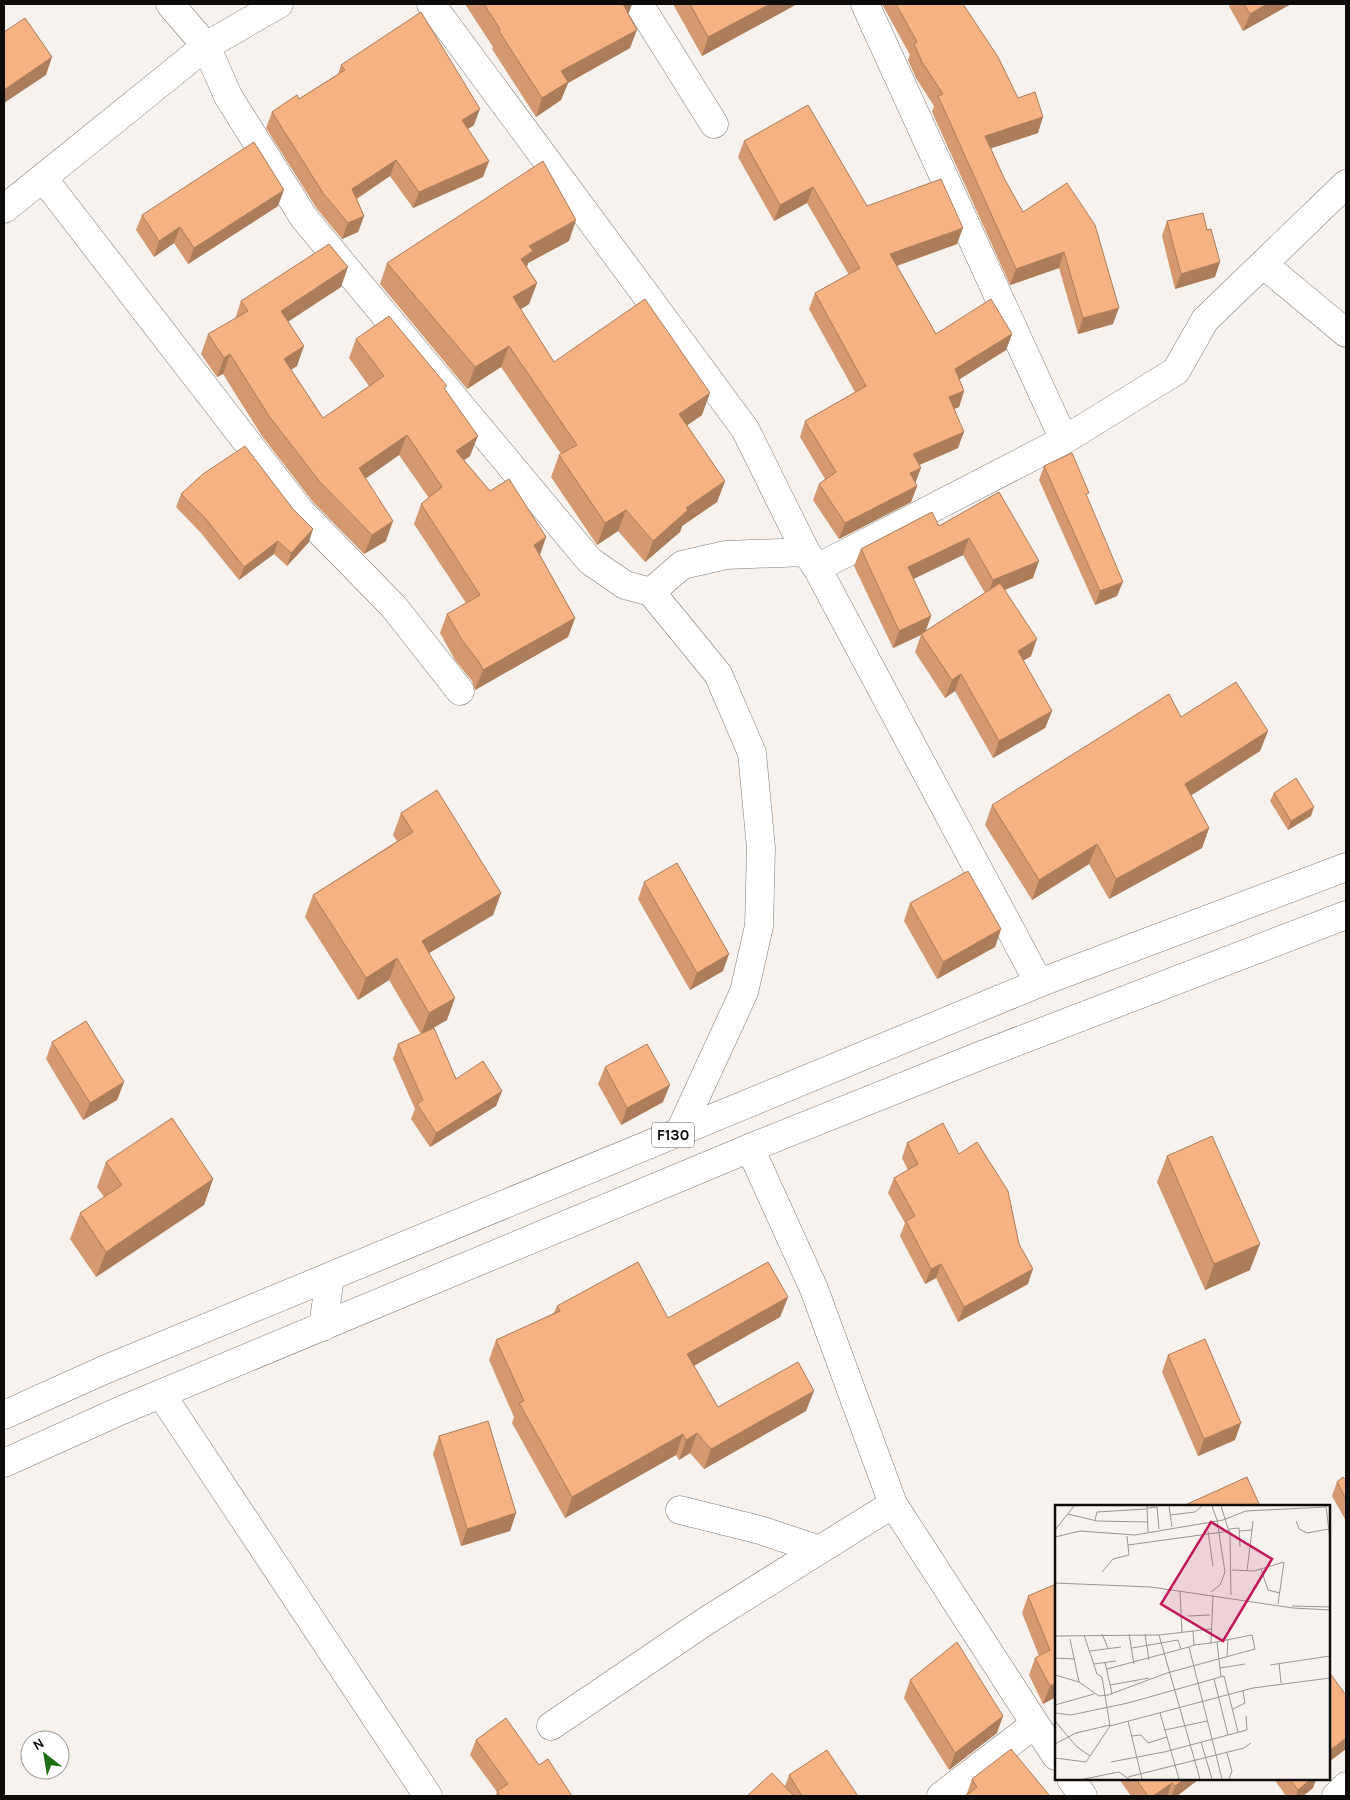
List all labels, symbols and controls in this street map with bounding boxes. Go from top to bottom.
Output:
road number: F130 [652,1122,694,1148]
inset map [1055,1505,1330,1780]
north arrow [20,1730,70,1780]
text: N [30,1734,47,1754]

